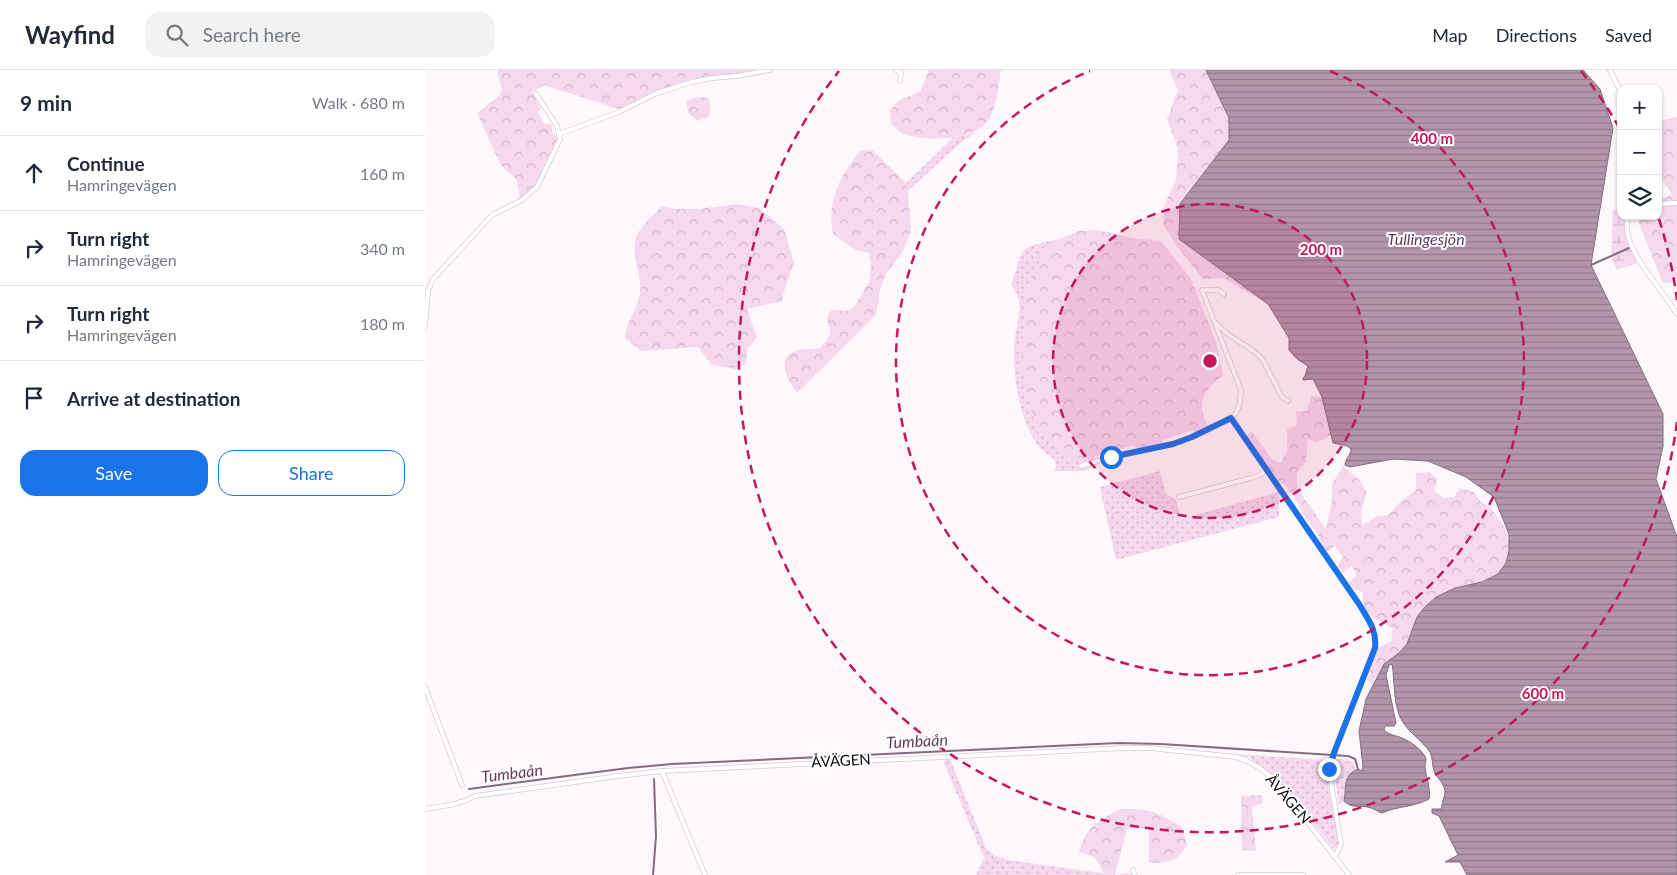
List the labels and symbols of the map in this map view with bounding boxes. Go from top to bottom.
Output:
text: 400 m [1411,129,1453,147]
water label: Tullingesjön [1387,229,1465,248]
text: 200 m [1300,240,1342,258]
centre of rings [1201,352,1219,370]
route start [1100,446,1123,469]
text: 600 m [1522,684,1564,702]
water label: Tumbaån [886,729,948,752]
street label: ÅVÄGEN [811,749,871,771]
route end [1318,758,1341,781]
water label: Tumbaån [480,759,544,786]
street label: ÅVÄGEN [1262,770,1315,827]

